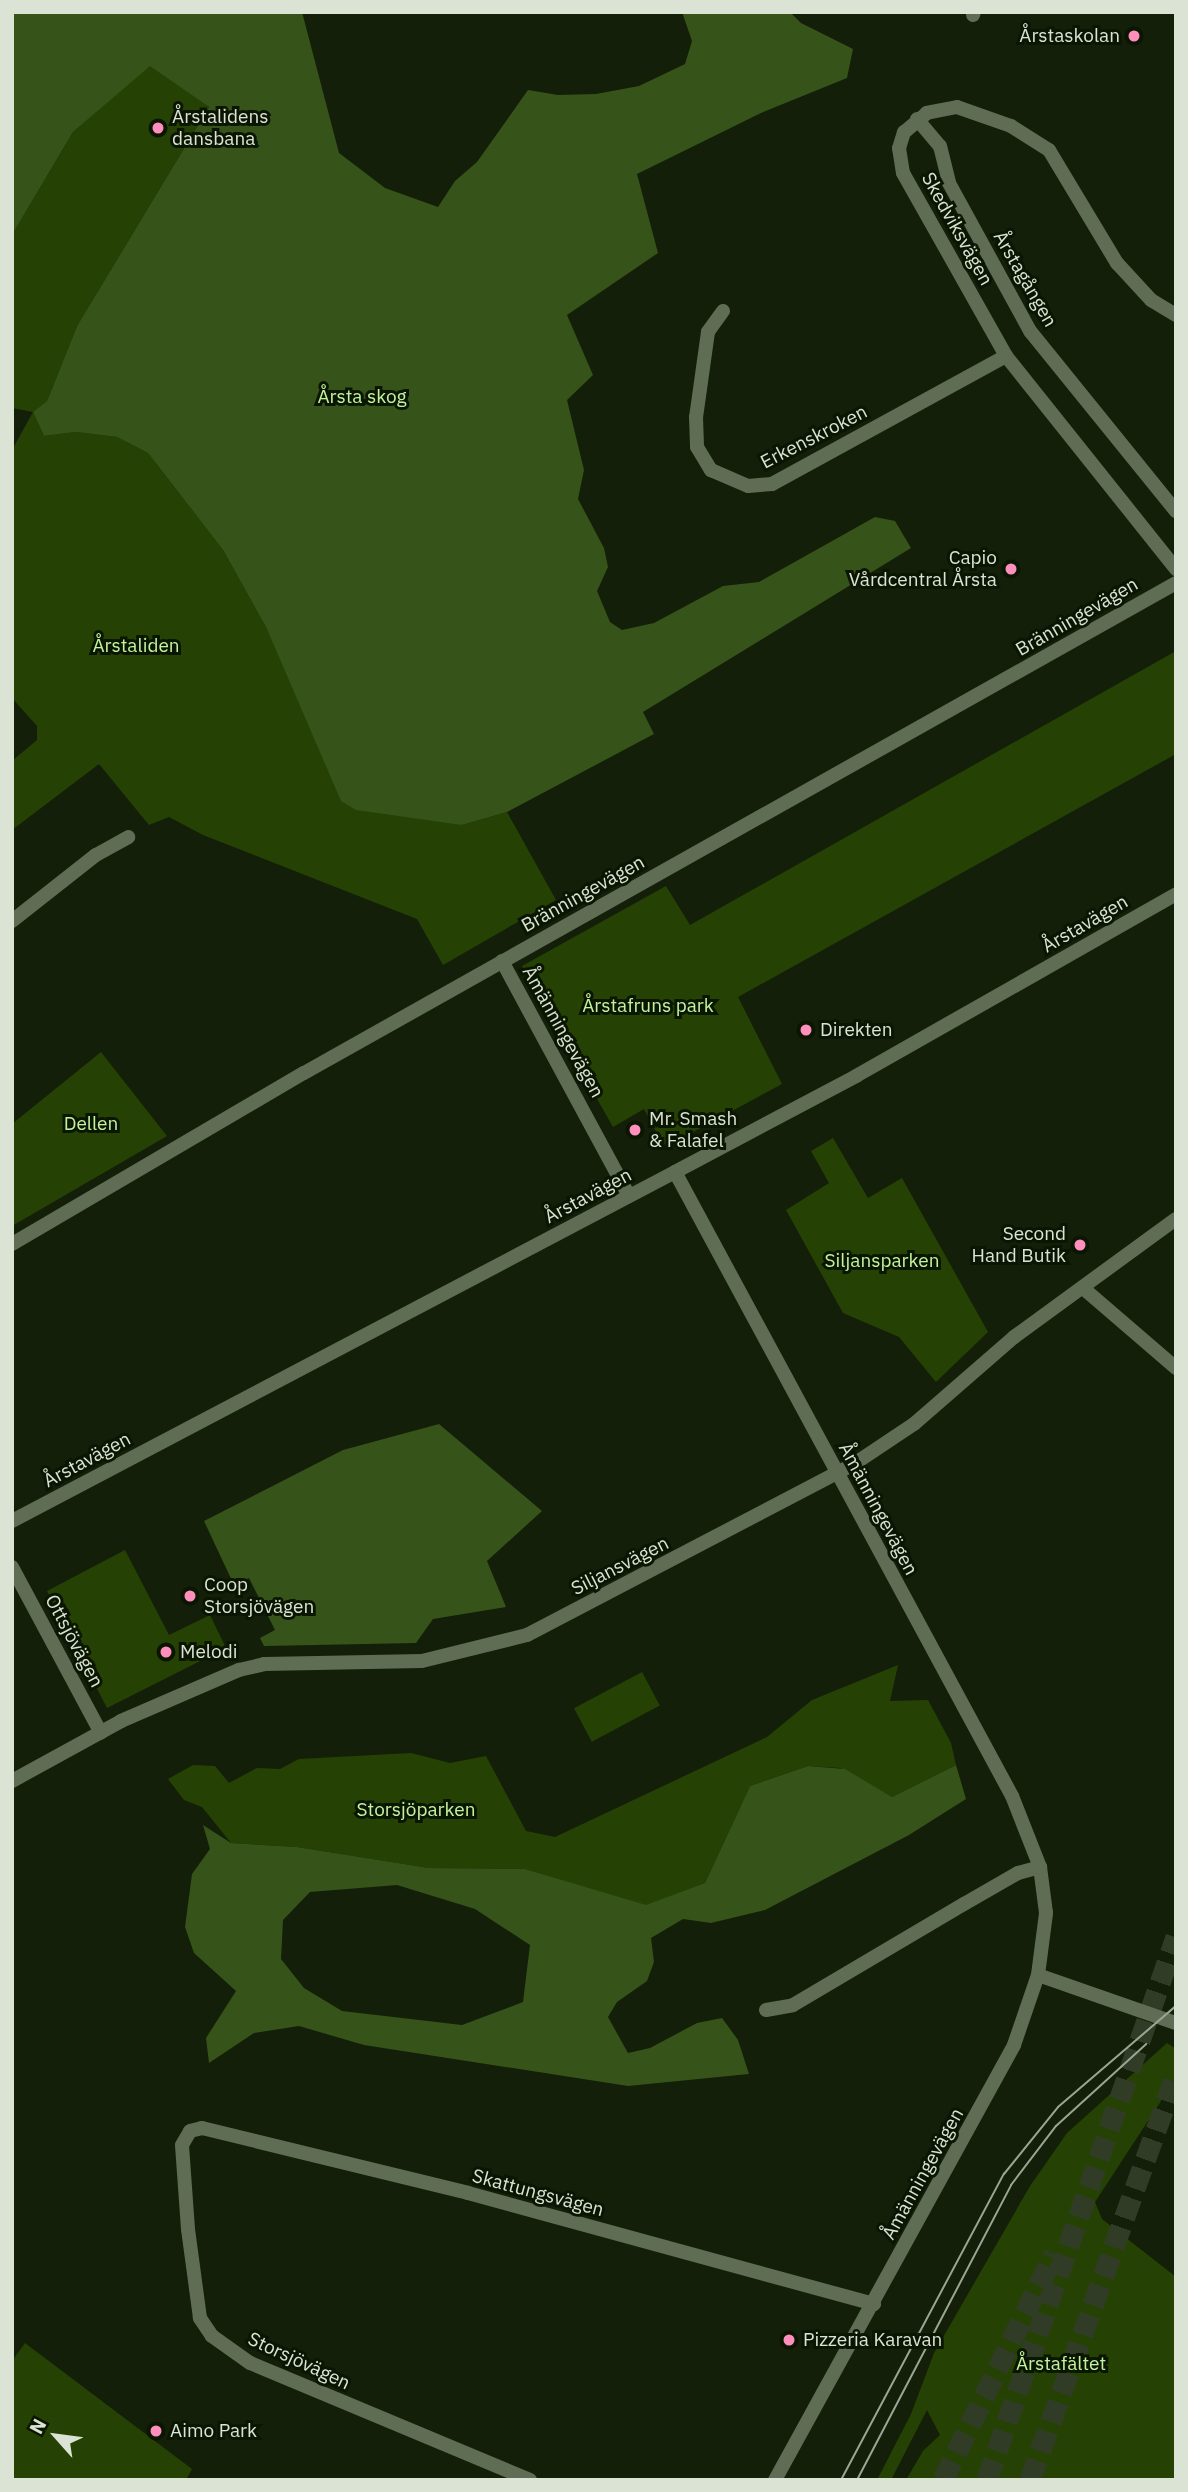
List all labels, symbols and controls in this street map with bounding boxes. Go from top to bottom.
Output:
place label: Årstaskolan [1019,25,1120,47]
marker: Årstaskolan [1126,28,1142,44]
place label: Årstalidens dansbana [172,106,269,150]
marker: Årstalidens dansbana [150,120,166,136]
street label: Skedviksvägen [917,169,997,289]
street label: Årstagången [988,227,1062,331]
park label: Årsta skog [317,386,407,408]
street label: Erkenskroken [757,400,871,474]
place label: Capio Vårdcentral Årsta [849,547,997,591]
marker: Capio Vårdcentral Årsta [1003,561,1019,577]
street label: Bränningevägen [1012,573,1142,661]
park label: Årstaliden [92,635,180,657]
street label: Bränningevägen [517,851,649,937]
street label: Årstavägen [1038,890,1132,958]
street label: Åmänningevägen [517,962,609,1102]
park label: Årstafruns park [582,995,714,1017]
place label: Direkten [820,1019,892,1041]
marker: Direkten [798,1022,814,1038]
place label: Mr. Smash & Falafel [649,1108,737,1152]
park label: Dellen [64,1113,118,1135]
marker: Mr. Smash & Falafel [627,1122,643,1138]
street label: Årstavägen [541,1164,635,1228]
place label: Second Hand Butik [971,1223,1066,1267]
marker: Second Hand Butik [1072,1237,1088,1253]
park label: Siljansparken [825,1250,939,1272]
street label: Årstavägen [40,1428,134,1492]
street label: Åmänningevägen [833,1439,923,1579]
street label: Siljansvägen [568,1532,672,1600]
place label: Coop Storsjövägen [204,1574,314,1618]
marker: Coop Storsjövägen [182,1588,198,1604]
street label: Ottsjövägen [40,1591,108,1691]
place label: Melodi [180,1641,237,1663]
marker: Melodi [158,1644,174,1660]
park label: Storsjöparken [357,1799,475,1821]
street label: Åmänningevägen [877,2104,969,2244]
street label: Skattungsvägen [470,2164,606,2222]
street label: Storsjövägen [244,2327,354,2395]
place label: Pizzeria Karavan [803,2329,942,2351]
marker: Pizzeria Karavan [781,2332,797,2348]
park label: Årstafältet [1016,2353,1106,2375]
north arrow [21,2401,91,2471]
text: N [24,2414,51,2438]
place label: Aimo Park [170,2420,257,2442]
marker: Aimo Park [148,2423,164,2439]

